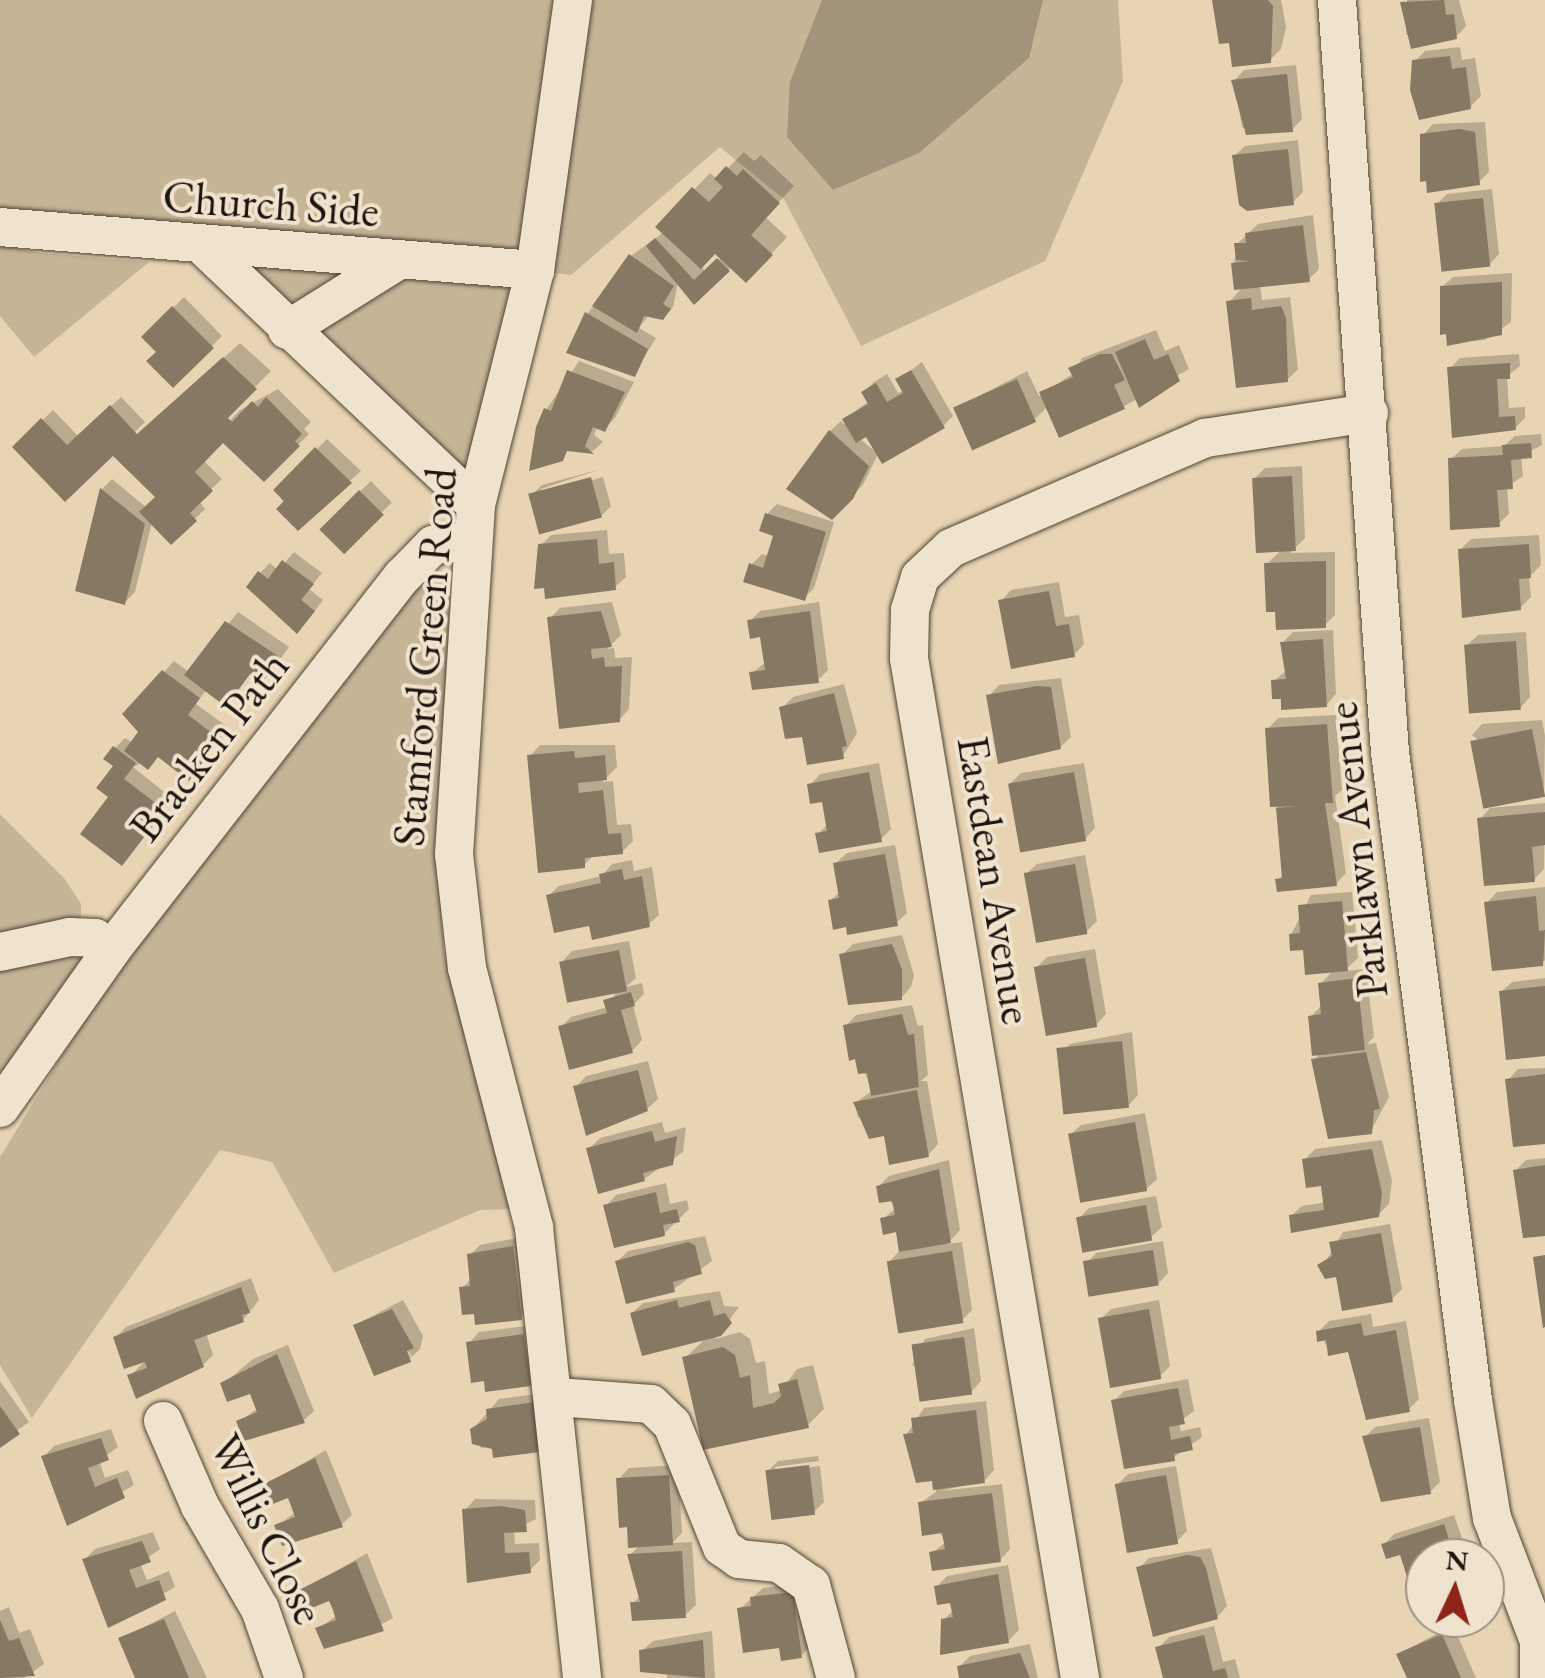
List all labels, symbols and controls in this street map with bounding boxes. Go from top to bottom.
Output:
street label: Church Side [161,170,381,238]
street label: Stamford Green Road [382,466,468,848]
street label: Bracken Path [118,640,300,852]
street label: Parklawn Avenue [1315,699,1399,1001]
street label: Eastdean Avenue [946,732,1044,1028]
street label: Willis Close [198,1425,336,1633]
north arrow [1405,1538,1505,1638]
text: N [1444,1541,1470,1579]

